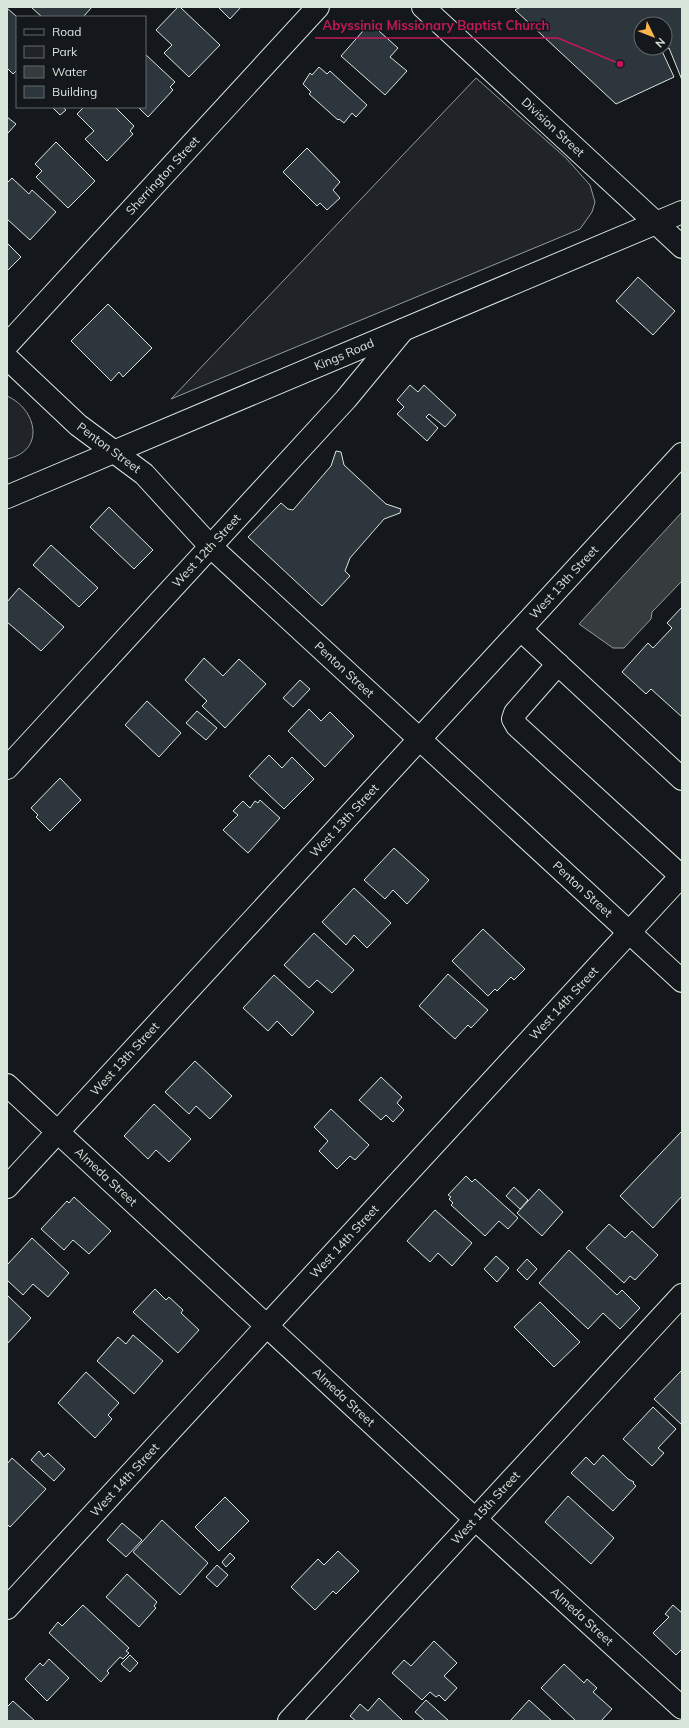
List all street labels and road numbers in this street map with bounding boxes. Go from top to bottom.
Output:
street label: Division Street [519,94,588,160]
street label: Sherrington Street [123,133,202,218]
street label: Kings Road [312,335,376,373]
street label: Penton Street [74,419,144,476]
street label: West 12th Street [169,511,244,590]
street label: West 13th Street [526,542,601,622]
street label: Penton Street [312,638,377,700]
street label: West 13th Street [306,781,381,860]
street label: Penton Street [550,858,616,920]
street label: West 14th Street [526,963,601,1043]
street label: West 13th Street [87,1019,162,1098]
street label: Almeda Street [72,1144,141,1209]
street label: West 14th Street [306,1202,381,1281]
street label: Almeda Street [310,1364,378,1429]
street label: West 14th Street [87,1440,162,1519]
street label: West 15th Street [448,1468,523,1547]
street label: Almeda Street [548,1584,617,1649]

